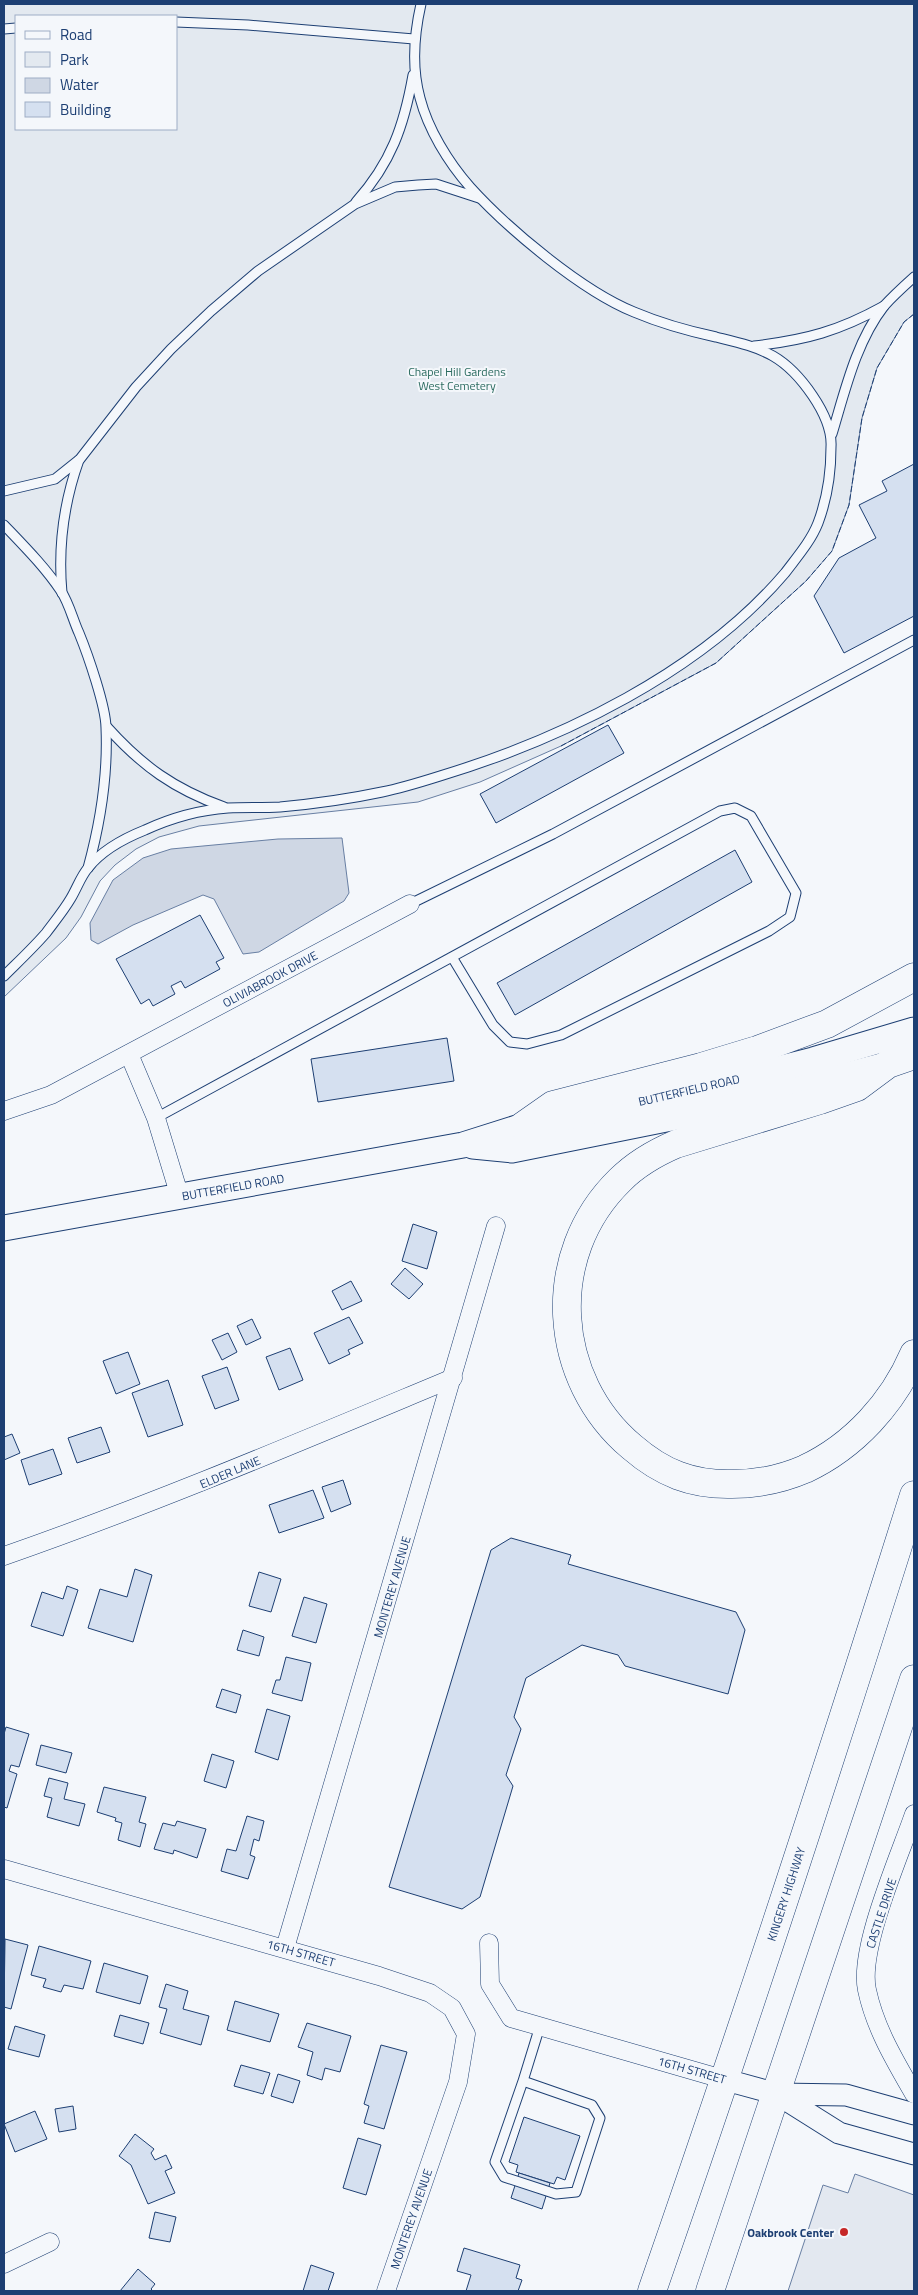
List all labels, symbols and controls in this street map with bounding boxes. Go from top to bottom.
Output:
legend [15,15,178,130]
text: Road [60,23,92,46]
text: Park [60,48,89,71]
text: Water [60,73,99,96]
text: Building [60,98,111,121]
park label: Chapel Hill Gardens West Cemetery [408,362,506,395]
street label: OLIVIABROOK DRIVE [219,946,321,1012]
street label: BUTTERFIELD ROAD [636,1069,742,1111]
street label: BUTTERFIELD ROAD [180,1169,286,1205]
street label: ELDER LANE [197,1451,264,1493]
street label: MONTEREY AVENUE [368,1534,416,1640]
street label: KINGERY HIGHWAY [762,1844,810,1944]
street label: CASTLE DRIVE [861,1875,901,1951]
street label: 16TH STREET [265,1934,338,1972]
street label: 16TH STREET [656,2051,729,2089]
street label: MONTEREY AVENUE [385,2166,437,2272]
place label: Oakbrook Center [747,2223,835,2242]
marker: Oakbrook Center [838,2226,850,2238]

